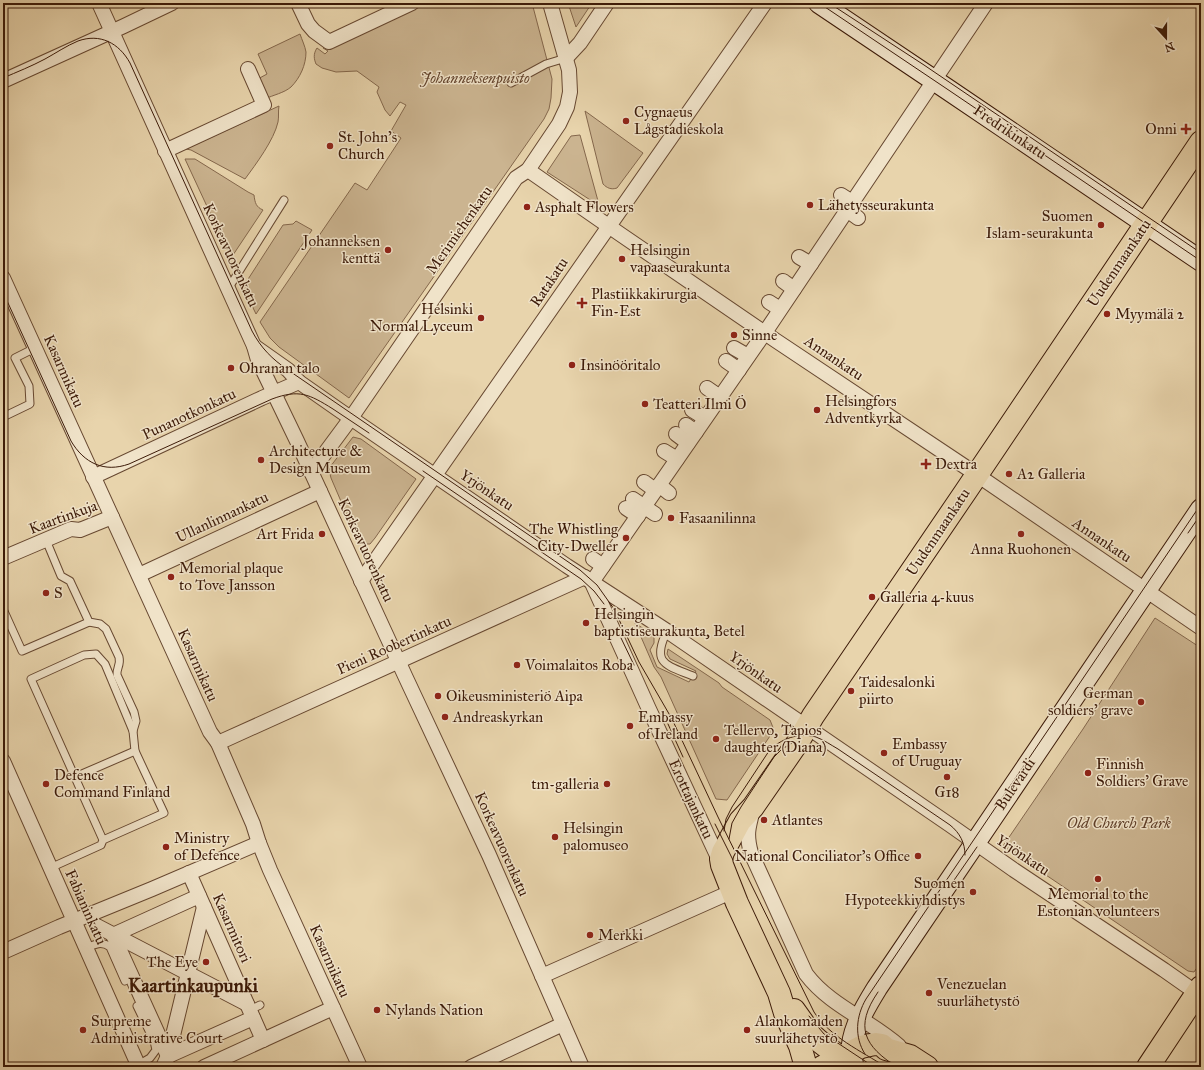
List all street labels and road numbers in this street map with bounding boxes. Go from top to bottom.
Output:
street label: Fredrikinkatu [970,101,1050,163]
street label: Merimiehenkatu [422,182,496,278]
street label: Korkeavuorenkatu [199,200,263,310]
street label: Uudenmaankatu [1083,216,1155,310]
street label: Ratakatu [526,254,572,310]
street label: Annankatu [800,331,867,384]
street label: Kasarmikatu [40,332,88,410]
street label: Punanotkonkatu [139,384,239,444]
street label: Yrjönkatu [457,466,517,514]
street label: Uudenmaankatu [902,485,974,579]
street label: Ullanlinnankatu [173,488,271,546]
street label: Korkeavuorenkatu [334,495,398,605]
street label: Kaartinkuja [26,496,100,538]
street label: Annankatu [1068,513,1135,566]
street label: Pieni Roobertinkatu [334,612,454,678]
street label: Kasarmikatu [174,626,222,704]
street label: Yrjönkatu [726,647,786,697]
street label: Bulevardi [991,755,1039,813]
street label: Erottajankatu [665,756,717,842]
street label: Korkeavuorenkatu [471,789,533,899]
street label: Yrjönkatu [993,831,1053,879]
street label: Fabianinkatu [61,867,111,947]
street label: Kasarmitori [209,891,255,965]
street label: Kasarmikatu [306,922,354,1000]

